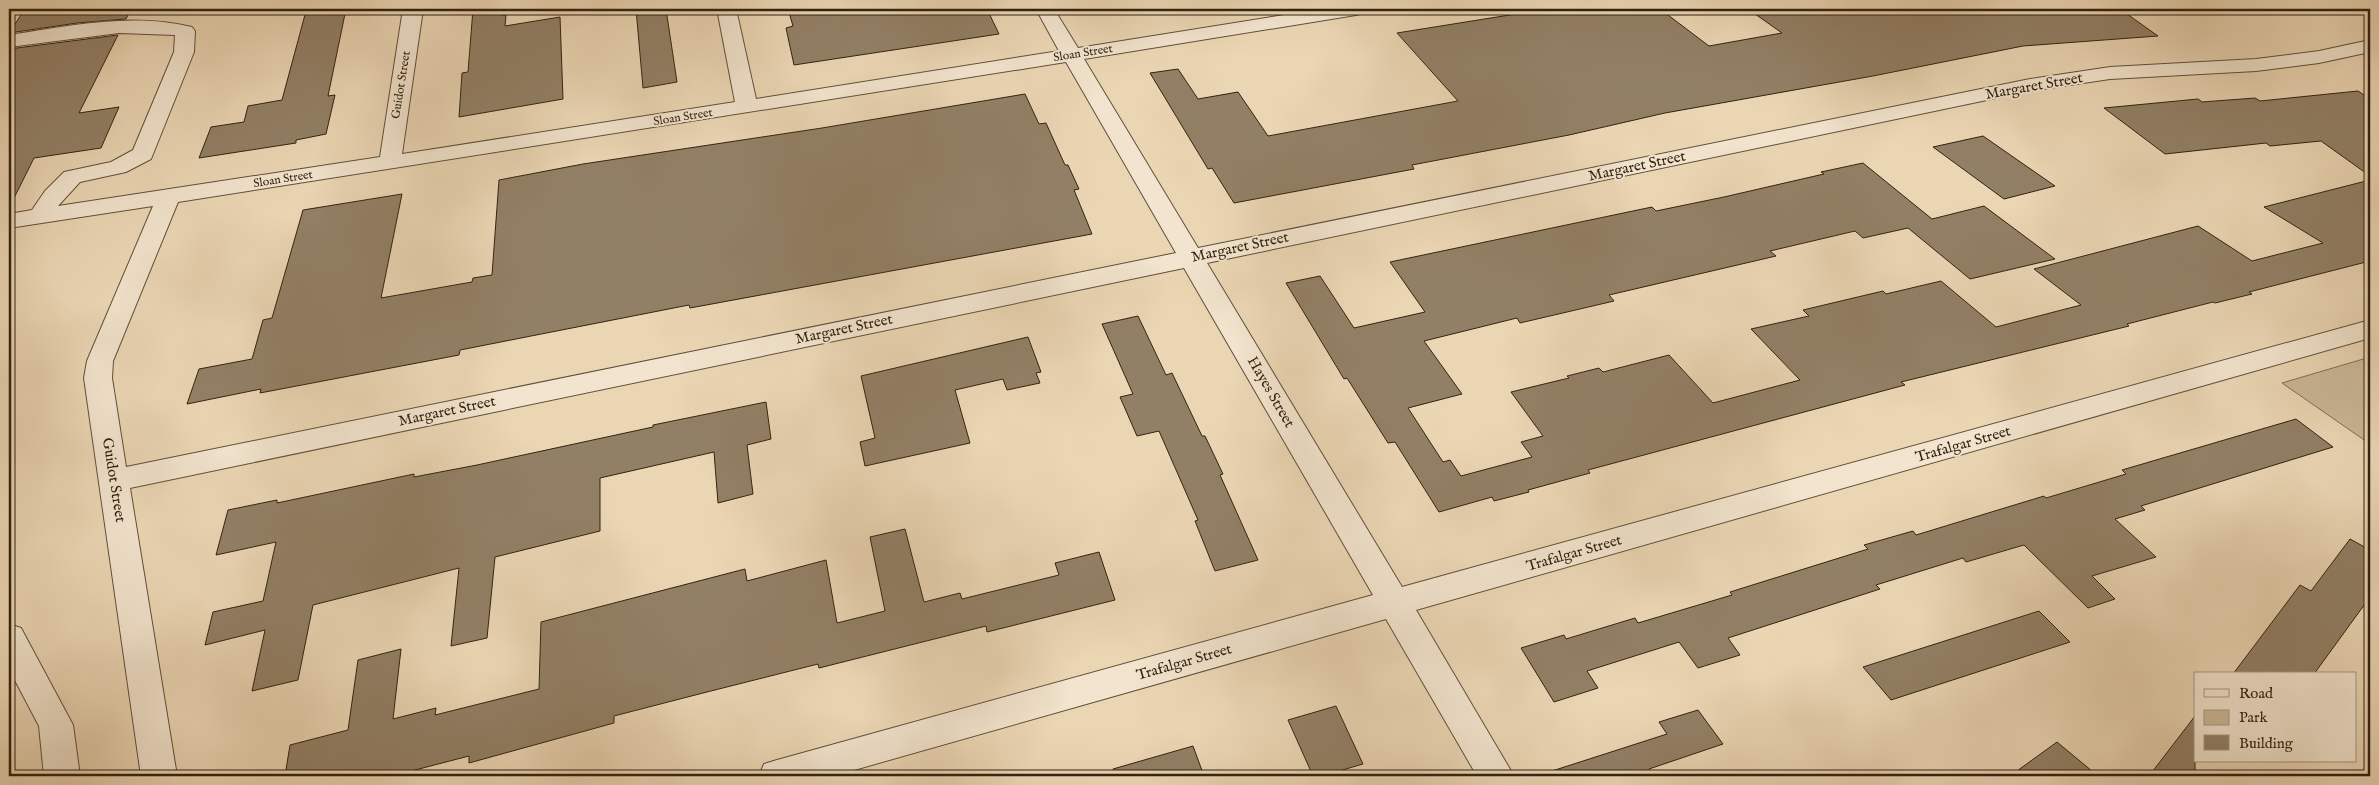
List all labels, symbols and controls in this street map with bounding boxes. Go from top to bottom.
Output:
street label: Sloan Street [1052,41,1114,65]
street label: Guidot Street [388,50,414,120]
street label: Margaret Street [1984,68,2084,104]
street label: Sloan Street [652,105,714,129]
street label: Margaret Street [1587,146,1687,186]
street label: Sloan Street [252,167,314,191]
street label: Margaret Street [1190,227,1290,267]
street label: Margaret Street [794,309,894,349]
street label: Hayes Street [1243,353,1299,431]
street label: Margaret Street [397,391,497,431]
street label: Trafalgar Street [1913,421,2013,467]
street label: Guidot Street [98,436,130,524]
street label: Trafalgar Street [1524,530,1624,576]
street label: Trafalgar Street [1134,639,1234,685]
legend [2194,672,2356,762]
text: Road [2239,684,2274,703]
text: Park [2239,708,2269,727]
text: Building [2239,734,2294,753]

